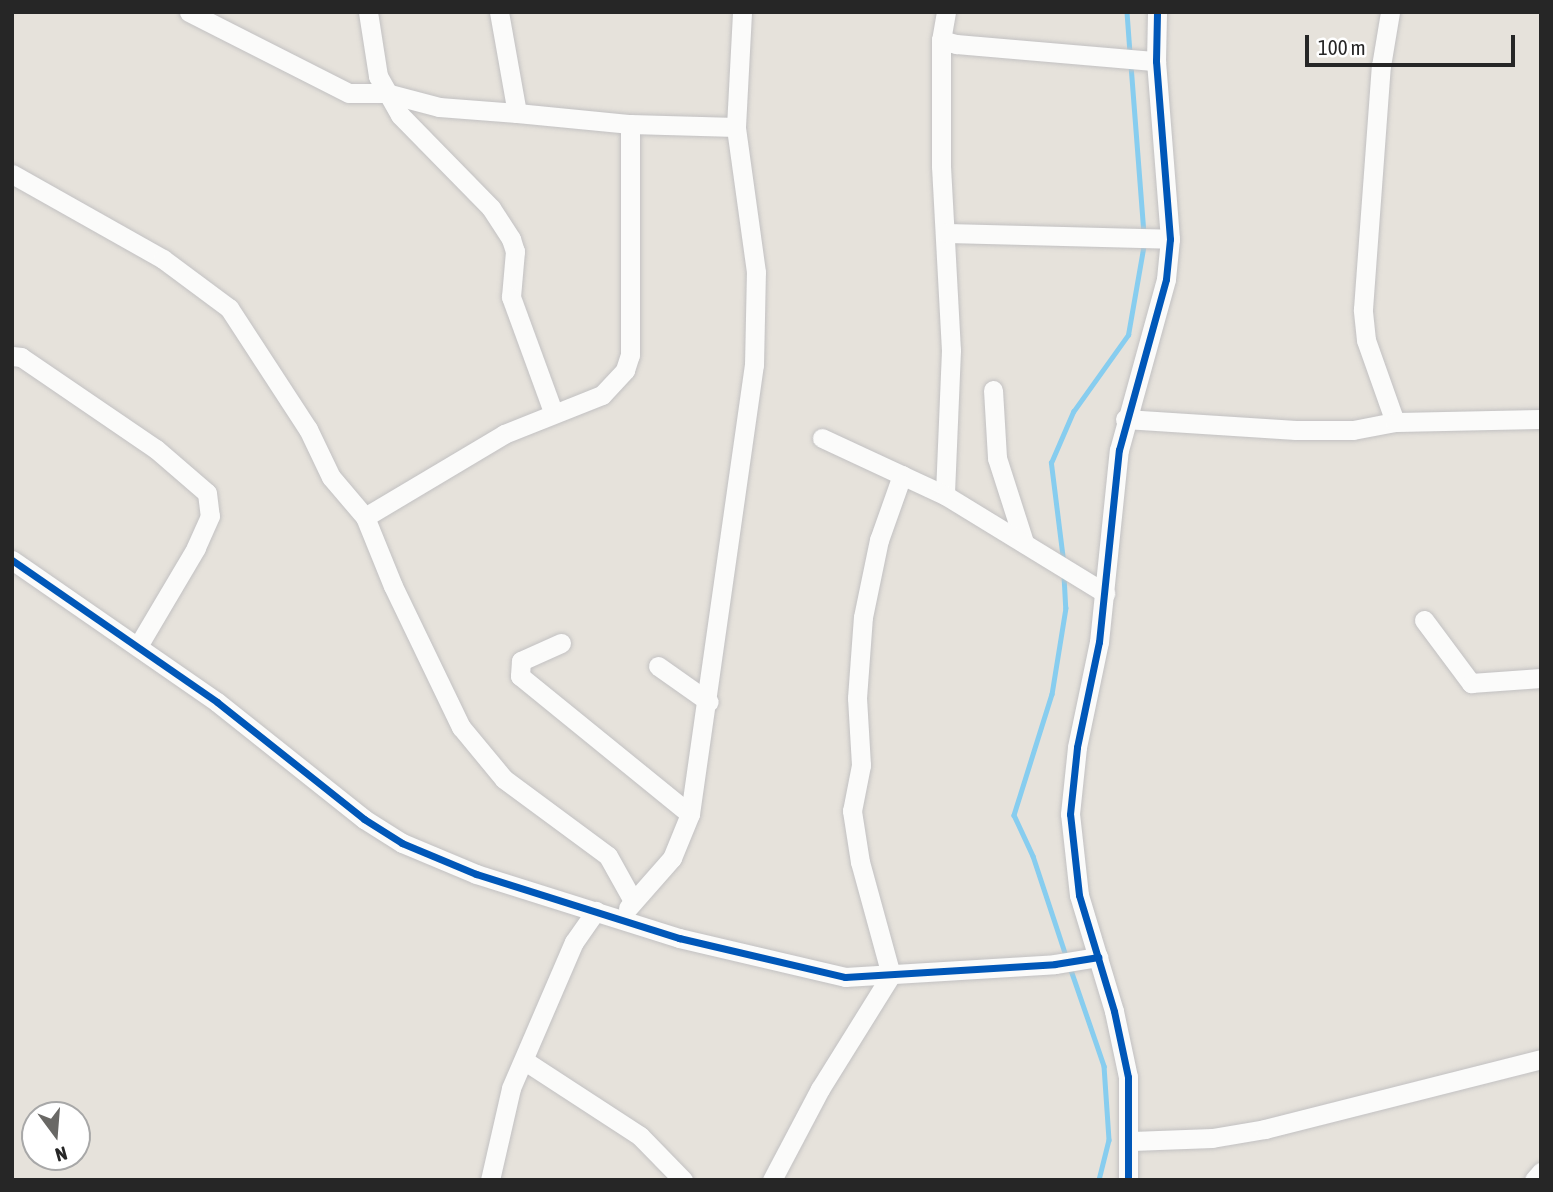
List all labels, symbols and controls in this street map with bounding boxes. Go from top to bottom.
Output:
scale bar [1308,21,1518,65]
text: 100 m [1318,35,1366,59]
north arrow [21,1101,91,1171]
text: N [53,1142,70,1166]

